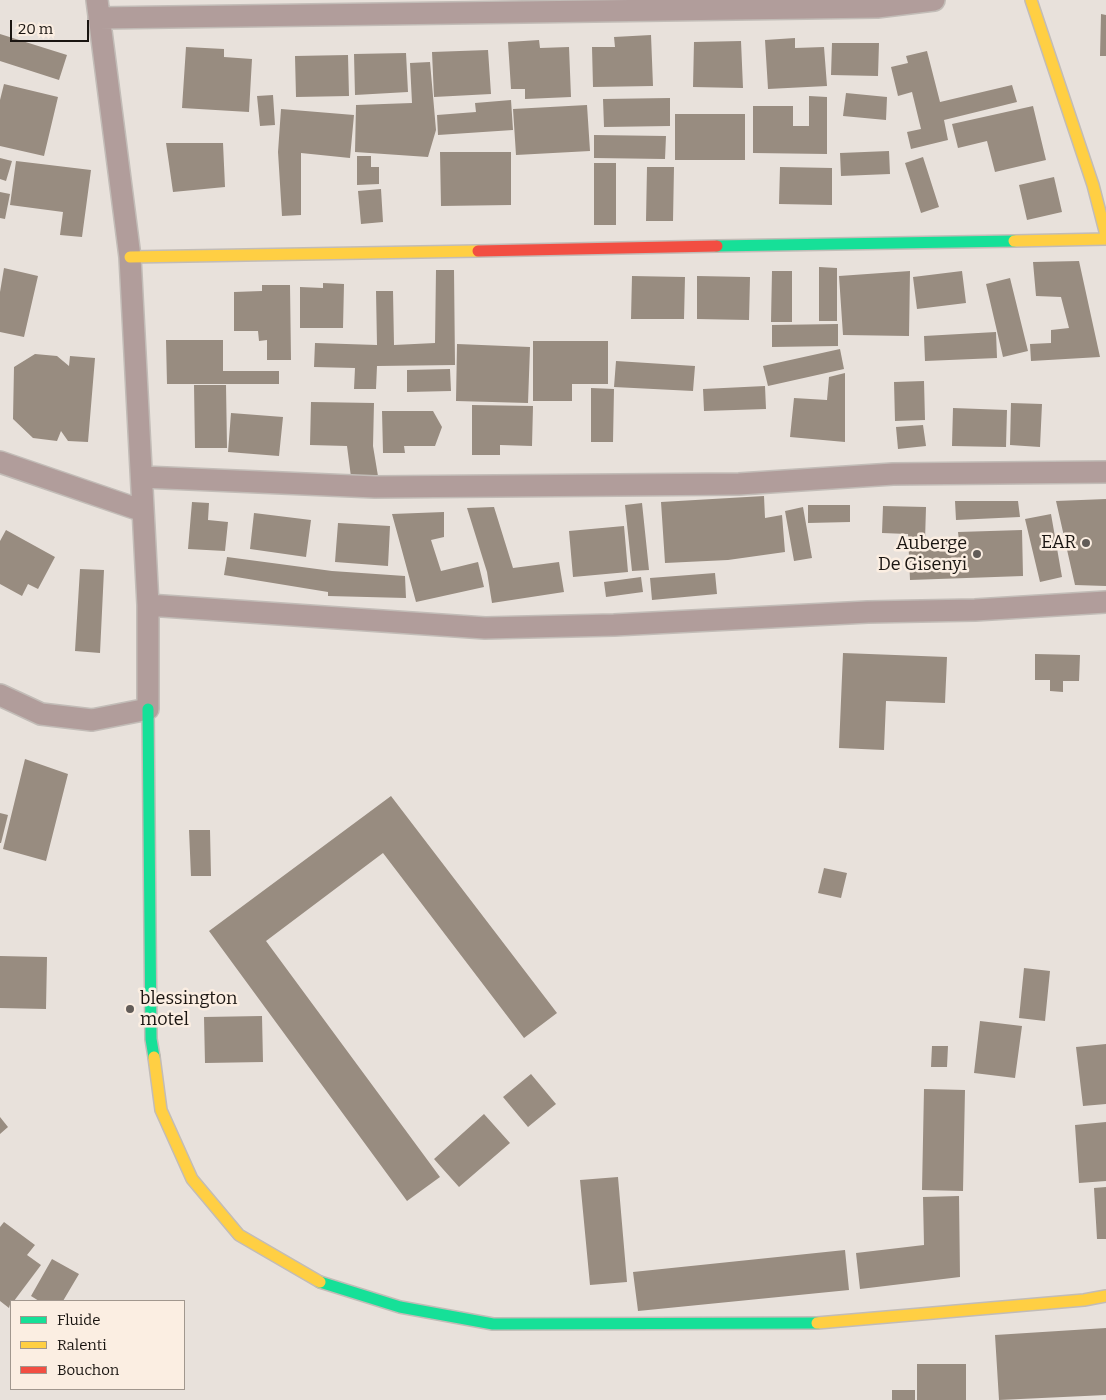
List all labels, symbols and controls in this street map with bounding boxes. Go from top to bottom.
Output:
scale bar [12,10,91,42]
text: 20 m [18,20,53,38]
place label: EAR [1041,532,1076,554]
place label: Auberge De Gisenyi [878,533,967,576]
marker: EAR [1080,537,1092,549]
marker: Auberge De Gisenyi [971,548,983,560]
place label: blessington motel [140,988,237,1030]
marker: blessington motel [124,1003,136,1015]
legend [10,1300,185,1390]
text: Fluide [57,1311,100,1329]
text: Ralenti [57,1336,107,1354]
text: Bouchon [57,1361,119,1379]

